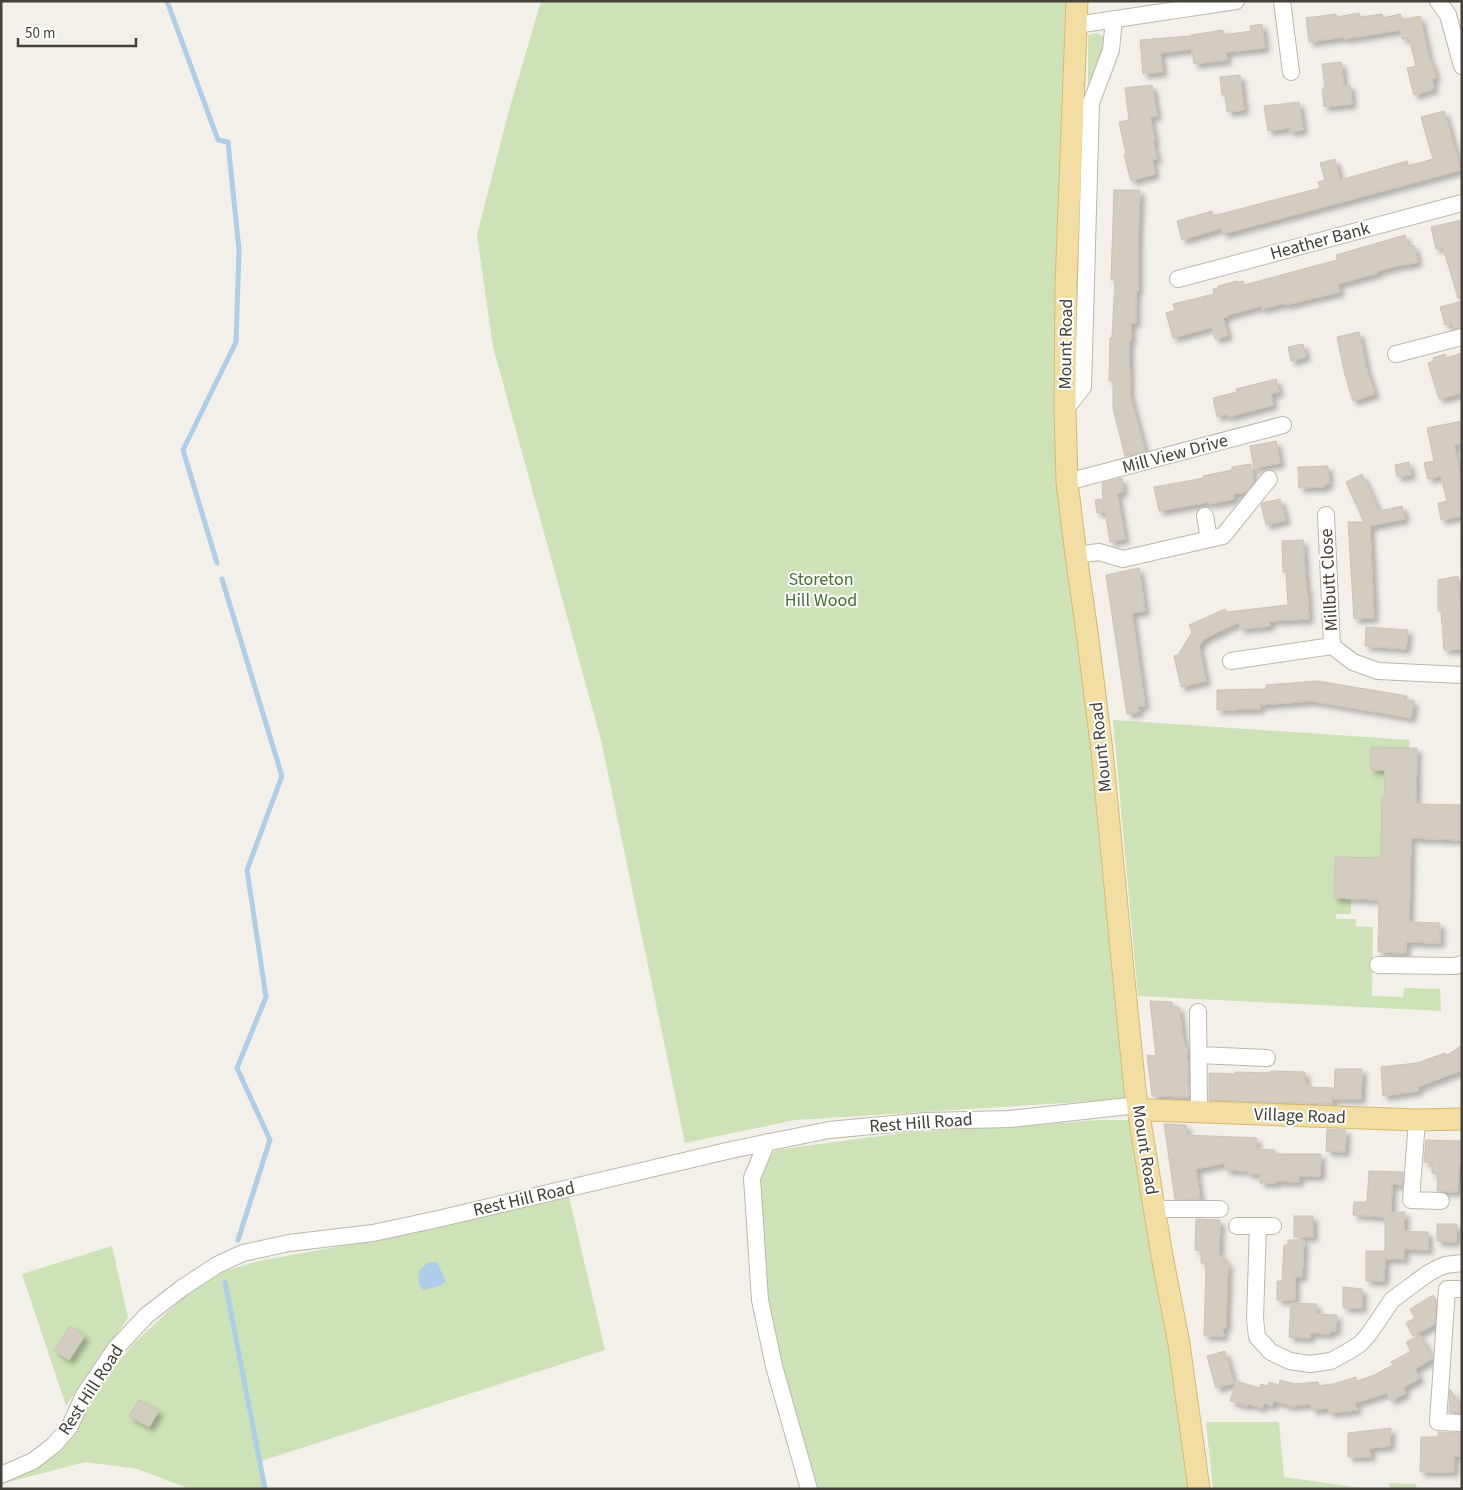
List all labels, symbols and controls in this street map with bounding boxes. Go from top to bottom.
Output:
scale bar [18,15,135,47]
text: 50 m [25,23,55,44]
street label: Heather Bank [1267,216,1373,266]
street label: Mount Road [1053,298,1079,390]
street label: Mill View Drive [1119,428,1231,480]
street label: Millbutt Close [1314,528,1344,632]
park label: Storeton Hill Wood [785,567,857,613]
street label: Mount Road [1084,701,1118,793]
street label: Village Road [1254,1102,1346,1130]
street label: Mount Road [1126,1103,1164,1197]
street label: Rest Hill Road [869,1107,973,1139]
street label: Rest Hill Road [471,1175,577,1223]
street label: Rest Hill Road [52,1340,130,1440]

